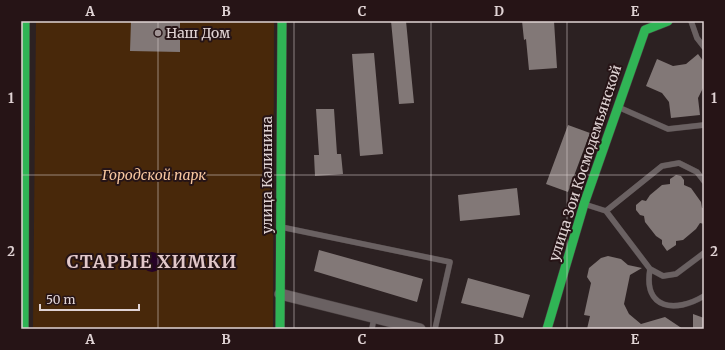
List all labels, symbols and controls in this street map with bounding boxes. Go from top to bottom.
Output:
text: A [84,3,95,20]
text: B [221,3,231,20]
text: C [358,3,367,20]
text: D [494,3,504,20]
text: E [631,3,640,20]
place label: Наш Дом [166,24,231,42]
marker: Наш Дом [153,28,163,38]
street label: улица Зои Космодемьянской [545,62,625,264]
text: 1 [8,90,14,107]
text: 1 [711,90,717,107]
street label: улица Калинина [258,115,276,234]
park label: Городской парк [102,166,206,184]
text: 2 [7,243,15,260]
text: 2 [710,243,718,260]
district label: СТАРЫЕ ХИМКИ [67,250,237,273]
scale bar [40,286,139,312]
text: 50 m [46,292,75,307]
text: A [84,331,95,348]
text: B [221,331,231,348]
text: C [358,331,367,348]
text: D [494,331,504,348]
text: E [631,331,640,348]

